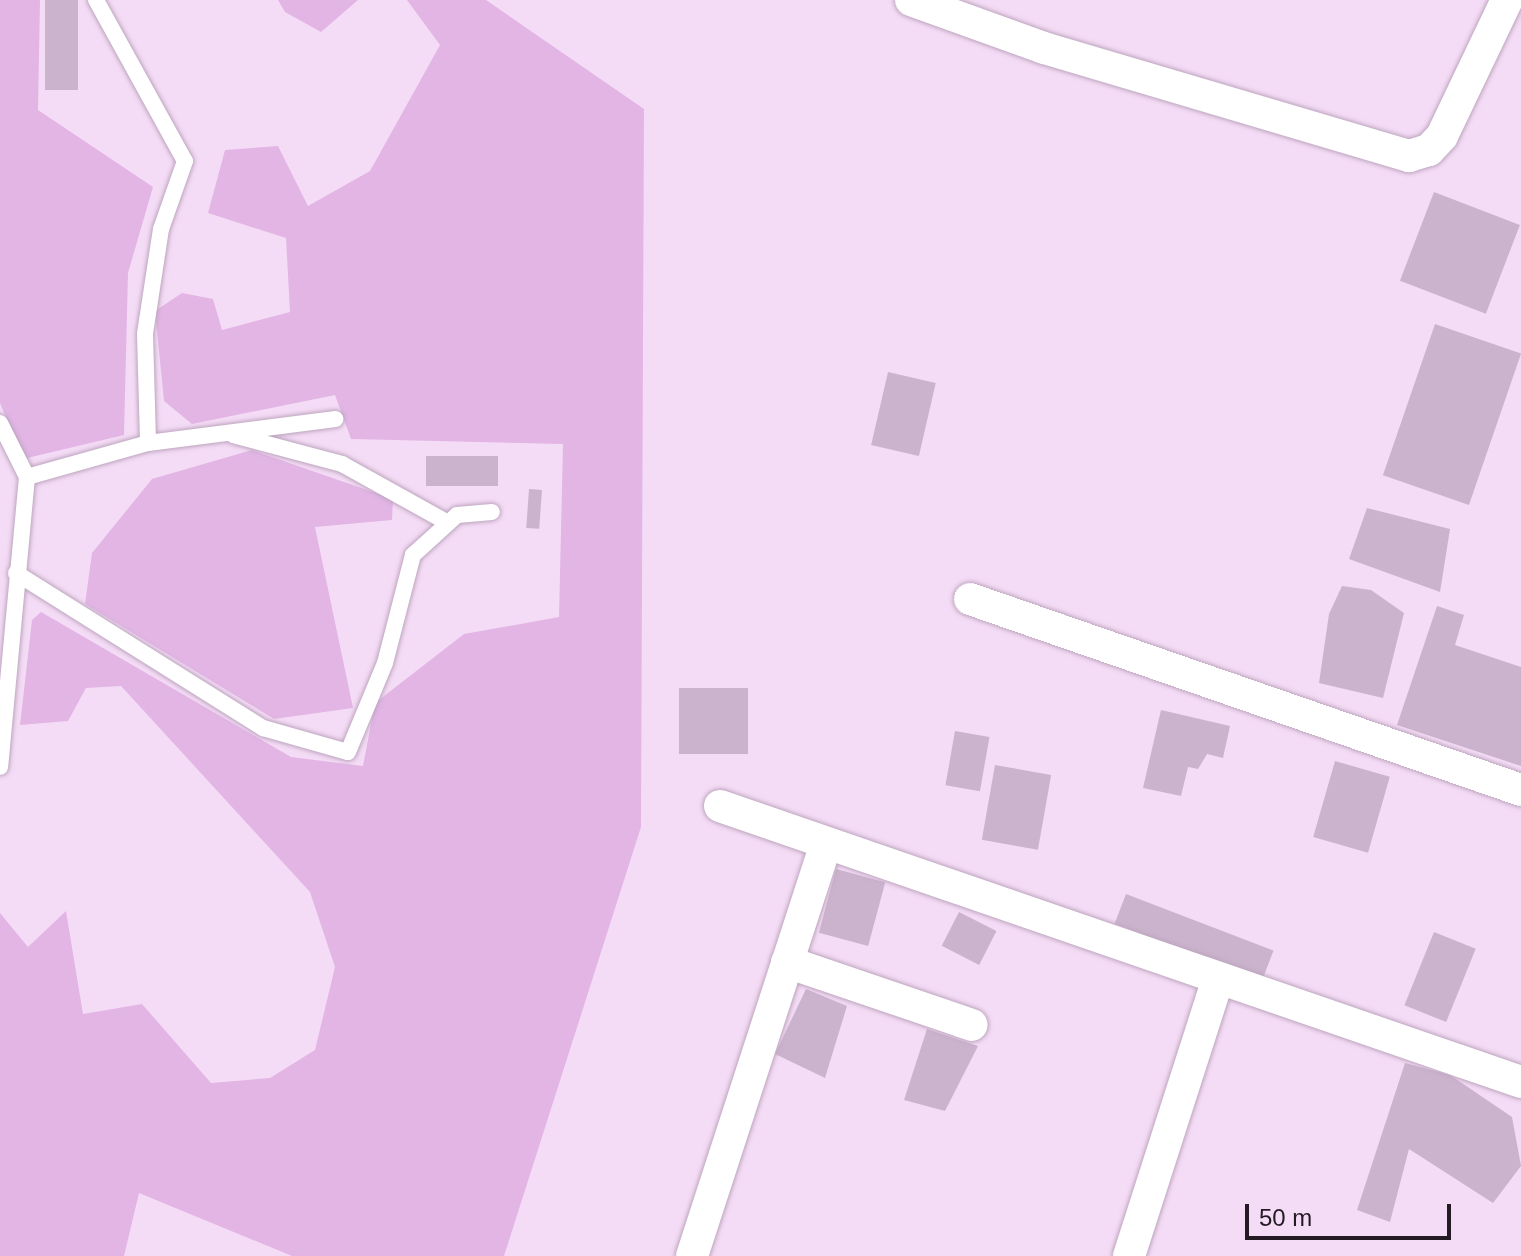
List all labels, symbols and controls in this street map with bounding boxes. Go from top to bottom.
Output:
scale bar [1249,1188,1455,1238]
text: 50 m [1259,1204,1312,1231]

